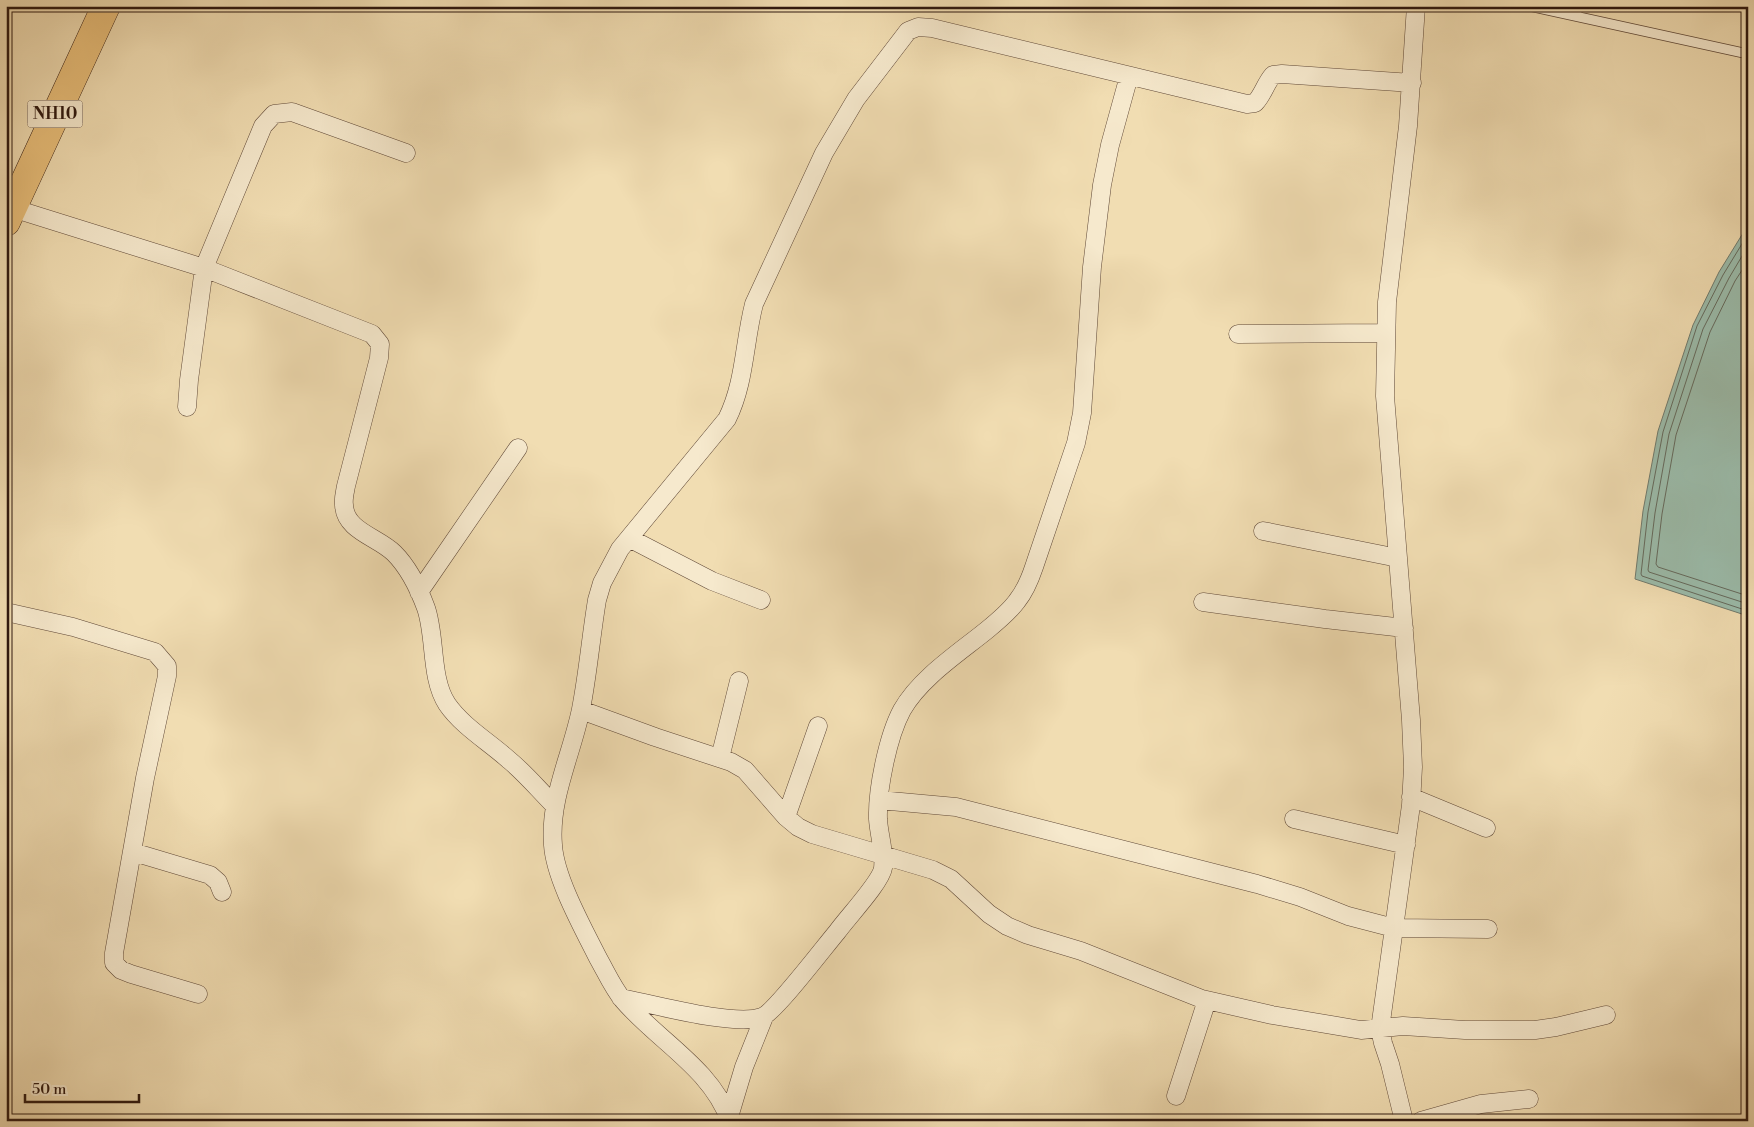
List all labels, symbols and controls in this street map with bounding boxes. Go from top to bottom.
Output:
road number: NH10 [28,100,82,128]
scale bar [25,1072,139,1104]
text: 50 m [32,1080,66,1099]

